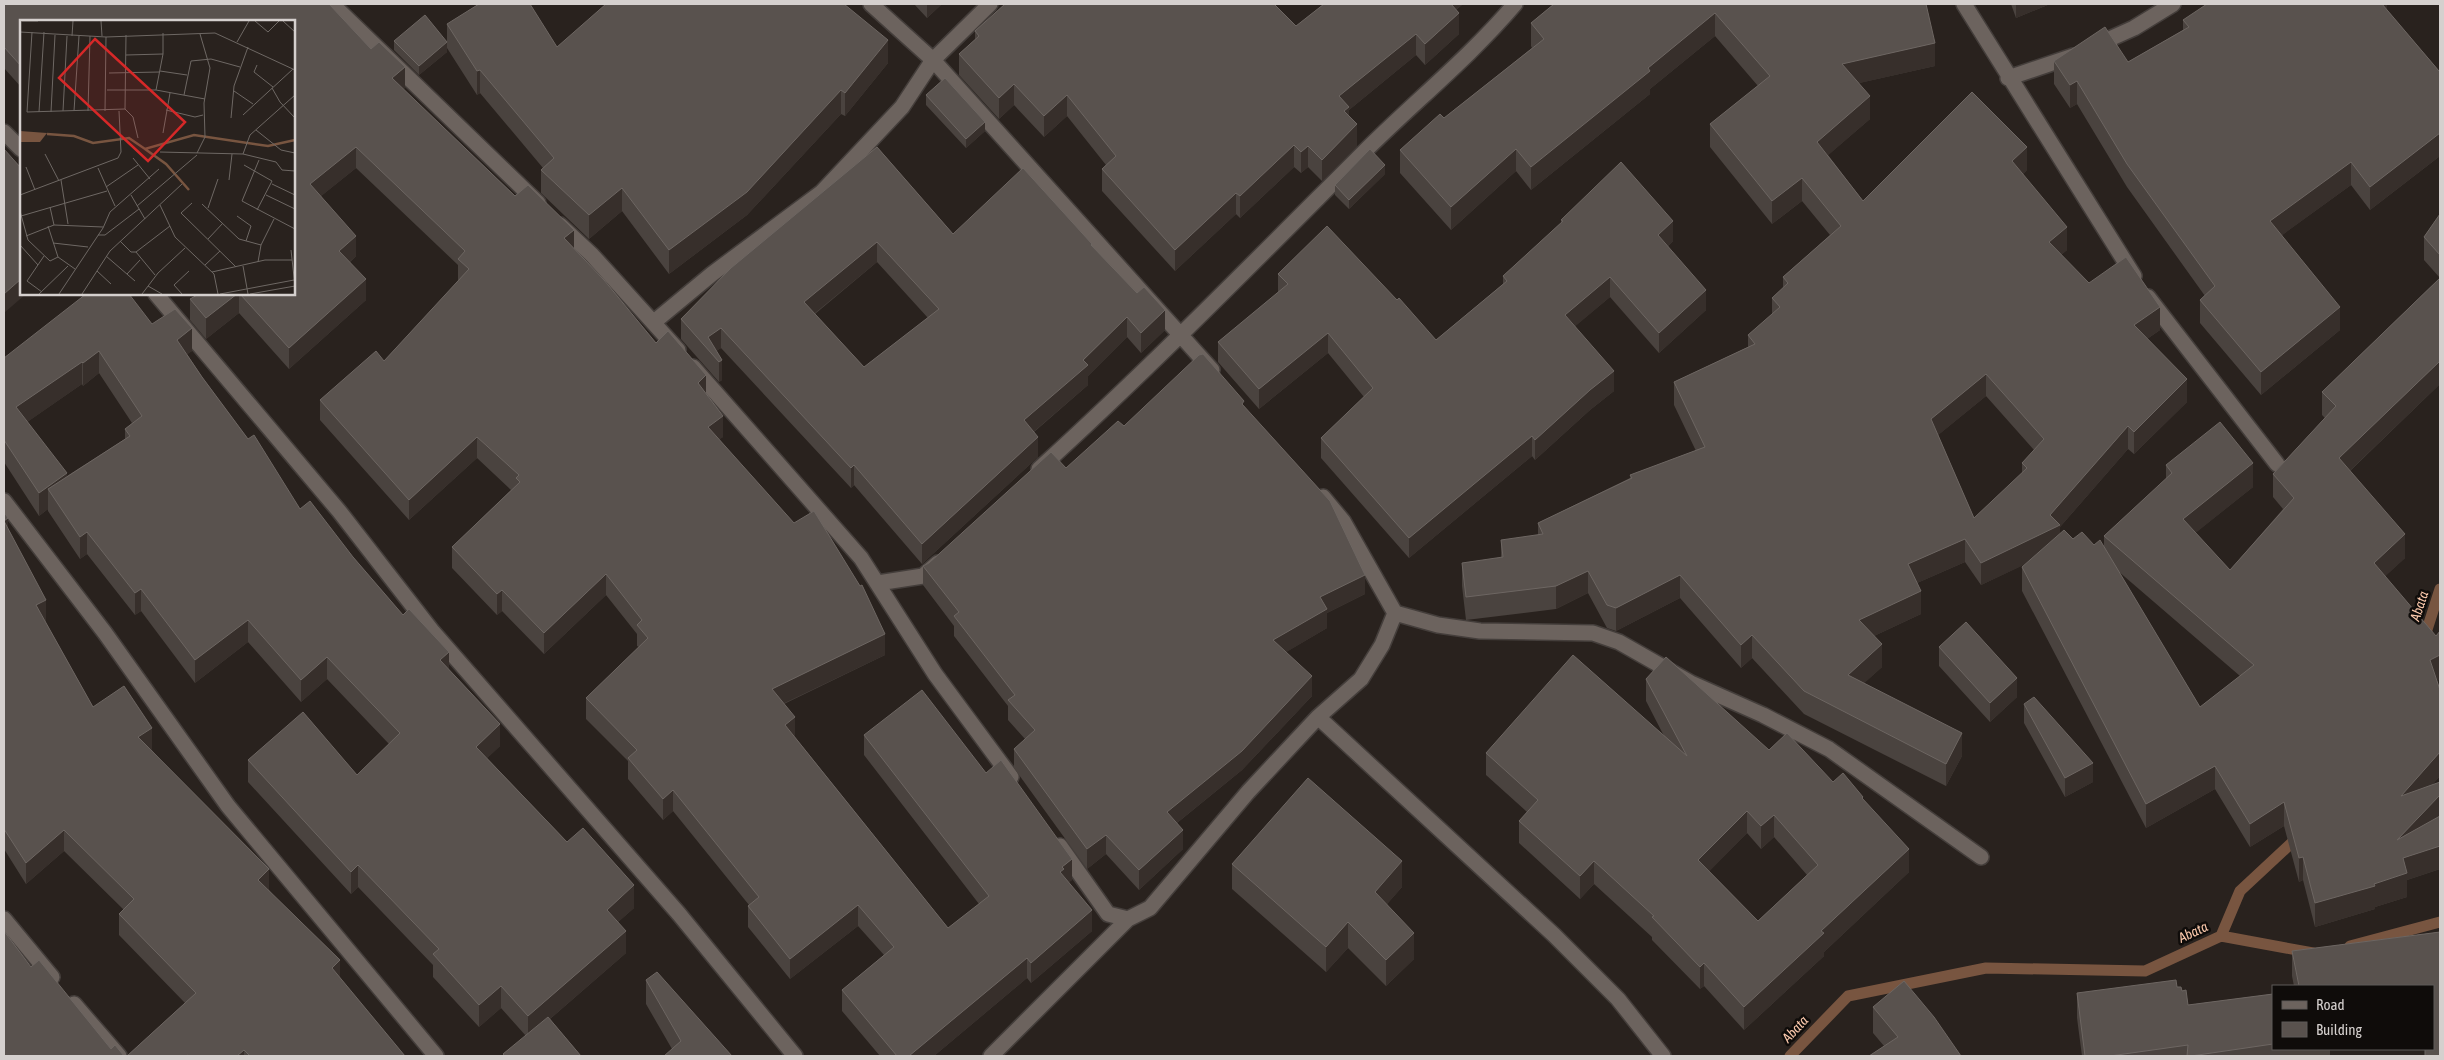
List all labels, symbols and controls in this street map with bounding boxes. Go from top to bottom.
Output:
inset map [20,20,295,295]
water label: Abata [2406,589,2431,624]
water label: Abata [2175,918,2211,946]
legend [2272,985,2434,1050]
text: Road [2316,996,2345,1013]
water label: Abata [1778,1012,1812,1046]
text: Building [2316,1021,2362,1038]

